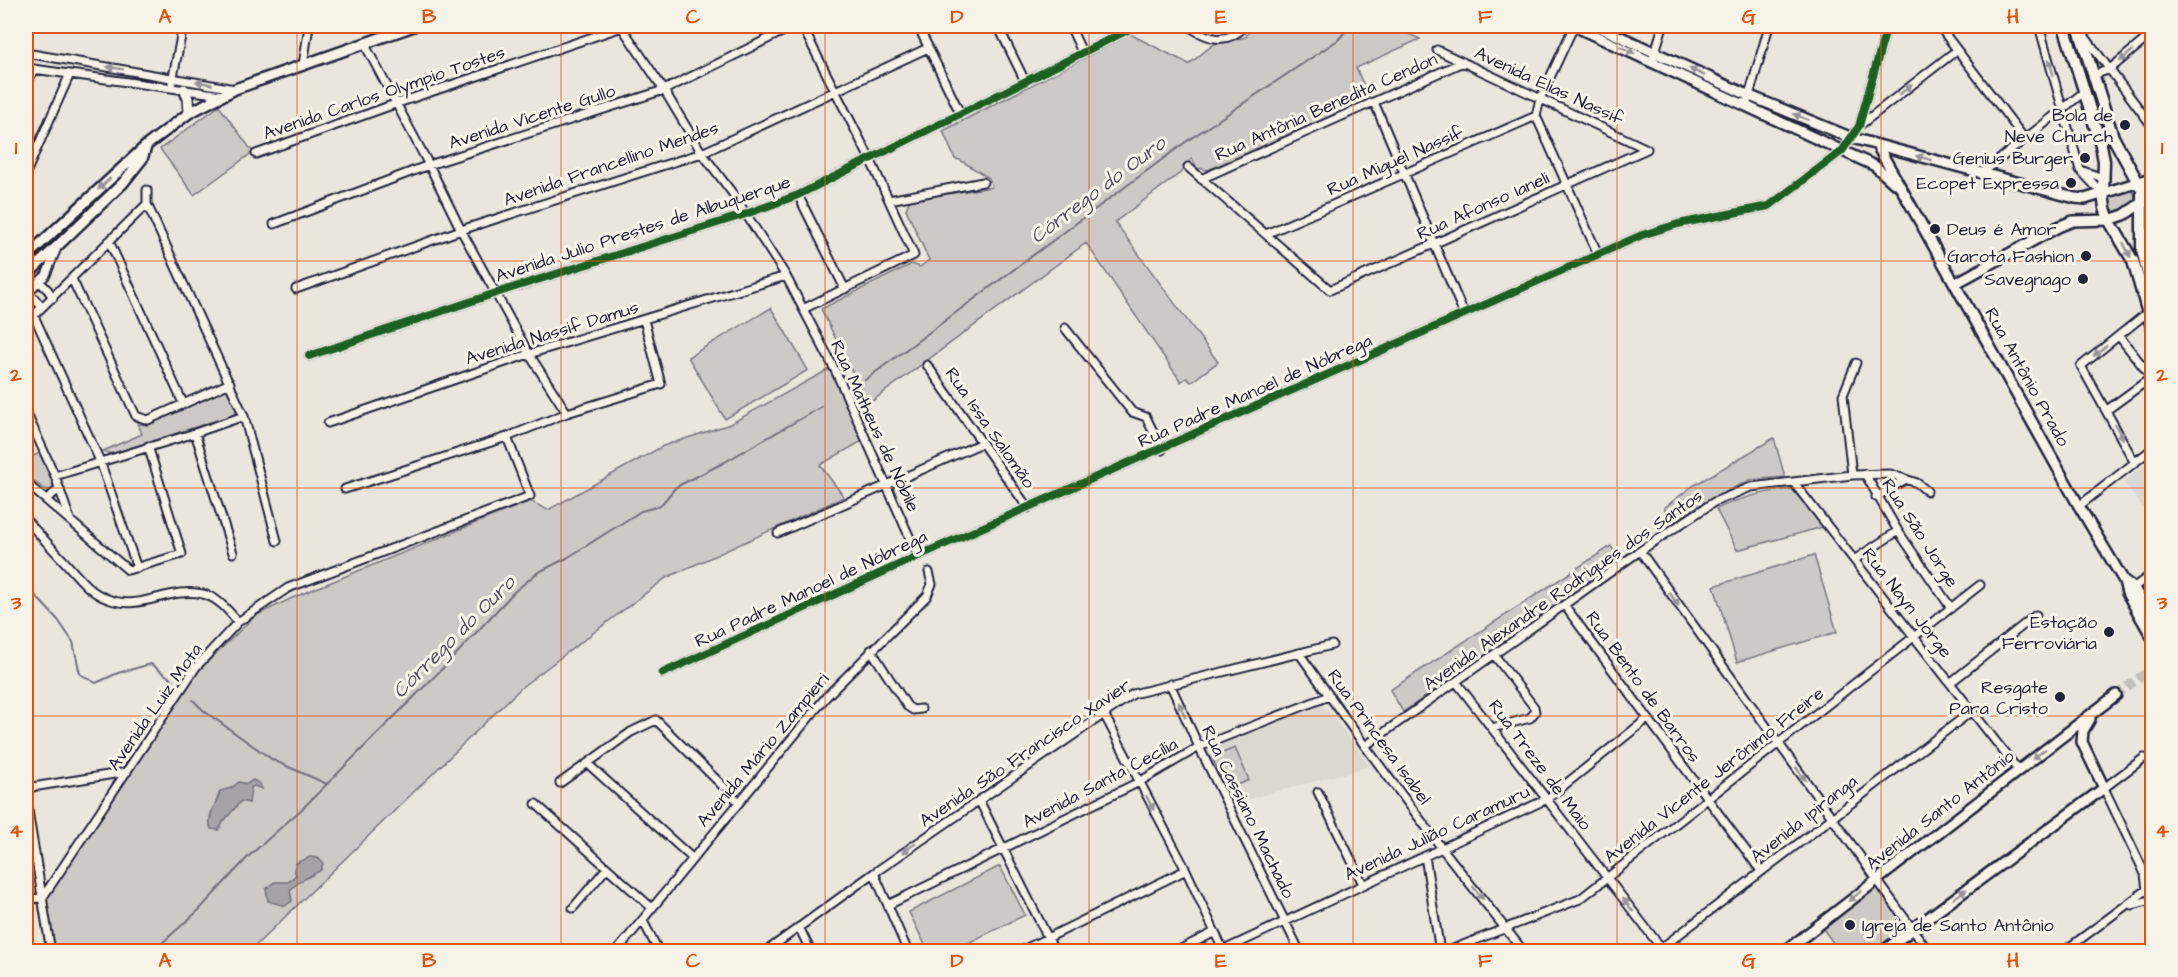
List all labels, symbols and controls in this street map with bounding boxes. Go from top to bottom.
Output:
text: A [159,3,172,31]
text: B [422,3,437,31]
text: C [686,3,701,31]
text: D [951,3,964,31]
text: E [1215,3,1227,31]
text: F [1478,3,1493,31]
text: G [1742,3,1756,31]
text: H [2007,3,2019,31]
street label: Avenida Carlos Olympio Tostes [260,40,509,147]
street label: Avenida Elias Nassif [1471,41,1628,132]
one-way arrow [1618,46,1635,55]
street label: Rua Antônia Benedita Cendon [1211,47,1441,167]
one-way arrow [2118,49,2134,62]
one-way arrow [2046,58,2055,76]
one-way arrow [106,63,125,72]
one-way arrow [1688,67,1705,76]
one-way arrow [194,78,213,87]
street label: Avenida Vicente Gullo [446,78,618,156]
one-way arrow [1896,84,1912,96]
place label: Bola de Neve Church [2005,103,2113,149]
one-way arrow [1791,112,1809,122]
street label: Avenida Francellino Mendes [500,115,722,213]
marker: Bola de Neve Church [2118,118,2132,132]
street label: Rua Miguel Nassif [1323,120,1467,203]
water label: Córrego do Ouro [1024,129,1174,251]
text: 1 [15,134,18,162]
text: 1 [2161,134,2164,162]
place label: Genius Burger [1953,146,2073,172]
marker: Genius Burger [2078,151,2092,165]
one-way arrow [1915,153,1933,162]
street label: Rua Afonso Ianeli [1413,166,1553,246]
street label: Avenida Julio Prestes de Albuquerque [492,169,794,289]
place label: Ecopet Expressa [1917,171,2059,196]
marker: Ecopet Expressa [2064,176,2078,190]
one-way arrow [97,177,112,191]
place label: Deus é Amor [1947,217,2056,242]
marker: Deus é Amor [1928,222,1942,236]
one-way arrow [2122,241,2132,258]
place label: Garota Fashion [1947,244,2074,269]
marker: Garota Fashion [2079,249,2093,263]
place label: Savegnago [1984,267,2071,293]
marker: Savegnago [2076,272,2090,286]
street label: Avenida Nassif Damus [462,295,642,371]
street label: Rua Antônio Prado [1978,303,2076,451]
street label: Rua Padre Manoel de Nóbrega [1134,328,1376,455]
street label: Rua Matheus de Nóbile [824,336,926,516]
one-way arrow [2092,344,2107,356]
text: 2 [9,361,22,389]
text: 2 [2155,361,2168,389]
street label: Rua Issa Salomão [939,362,1041,494]
one-way arrow [2114,424,2124,441]
street label: Rua São Jorge [1875,474,1965,593]
street label: Avenida Alexandre Rodrigues dos Santos [1418,483,1708,697]
street label: Rua Padre Manoel de Nóbrega [691,524,932,655]
street label: Rua Nayn Jorge [1855,543,1958,664]
water label: Córrego do Ouro [386,568,524,705]
text: 3 [10,589,22,617]
text: 3 [2156,589,2168,617]
one-way arrow [1668,591,1680,606]
street label: Rua Bento de Barros [1580,606,1706,768]
place label: Estação Ferroviária [2002,610,2097,656]
marker: Estação Ferroviária [2102,625,2116,639]
street label: Avenida Luiz Mota [102,638,208,776]
street label: Rua Princesa Isabel [1321,664,1437,810]
street label: Avenida Mário Zampieri [691,667,835,832]
street label: Avenida São Francisco Xavier [914,673,1136,833]
place label: Resgate Para Cristo [1949,675,2048,721]
street label: Avenida Vicente Jerônimo Freire [1599,681,1830,869]
marker: Resgate Para Cristo [2053,690,2067,704]
street label: Rua Treze de Maio [1482,694,1598,836]
one-way arrow [1177,701,1187,719]
street label: Rua Cassiano Machado [1195,721,1301,903]
street label: Avenida Santa Cecília [1018,731,1182,835]
street label: Avenida Santo Antônio [1861,744,2019,876]
one-way arrow [2031,748,2047,760]
one-way arrow [1795,766,1807,782]
street label: Avenida Ipiranga [1745,769,1864,870]
street label: Avenida Julião Caramuru [1340,779,1534,887]
one-way arrow [1145,795,1155,812]
text: 4 [9,817,23,845]
text: 4 [2155,817,2169,845]
one-way arrow [902,842,918,854]
one-way arrow [1471,885,1484,900]
one-way arrow [1952,888,1968,901]
one-way arrow [1848,890,1864,902]
one-way arrow [1622,898,1634,913]
place label: Igreja de Santo Antônio [1862,913,2054,939]
marker: Igreja de Santo Antônio [1843,918,1857,932]
text: A [159,947,172,975]
text: B [422,947,437,975]
text: C [686,947,701,975]
text: D [951,947,964,975]
text: E [1215,947,1227,975]
text: F [1478,947,1493,975]
text: G [1742,947,1756,975]
text: H [2007,947,2019,975]

